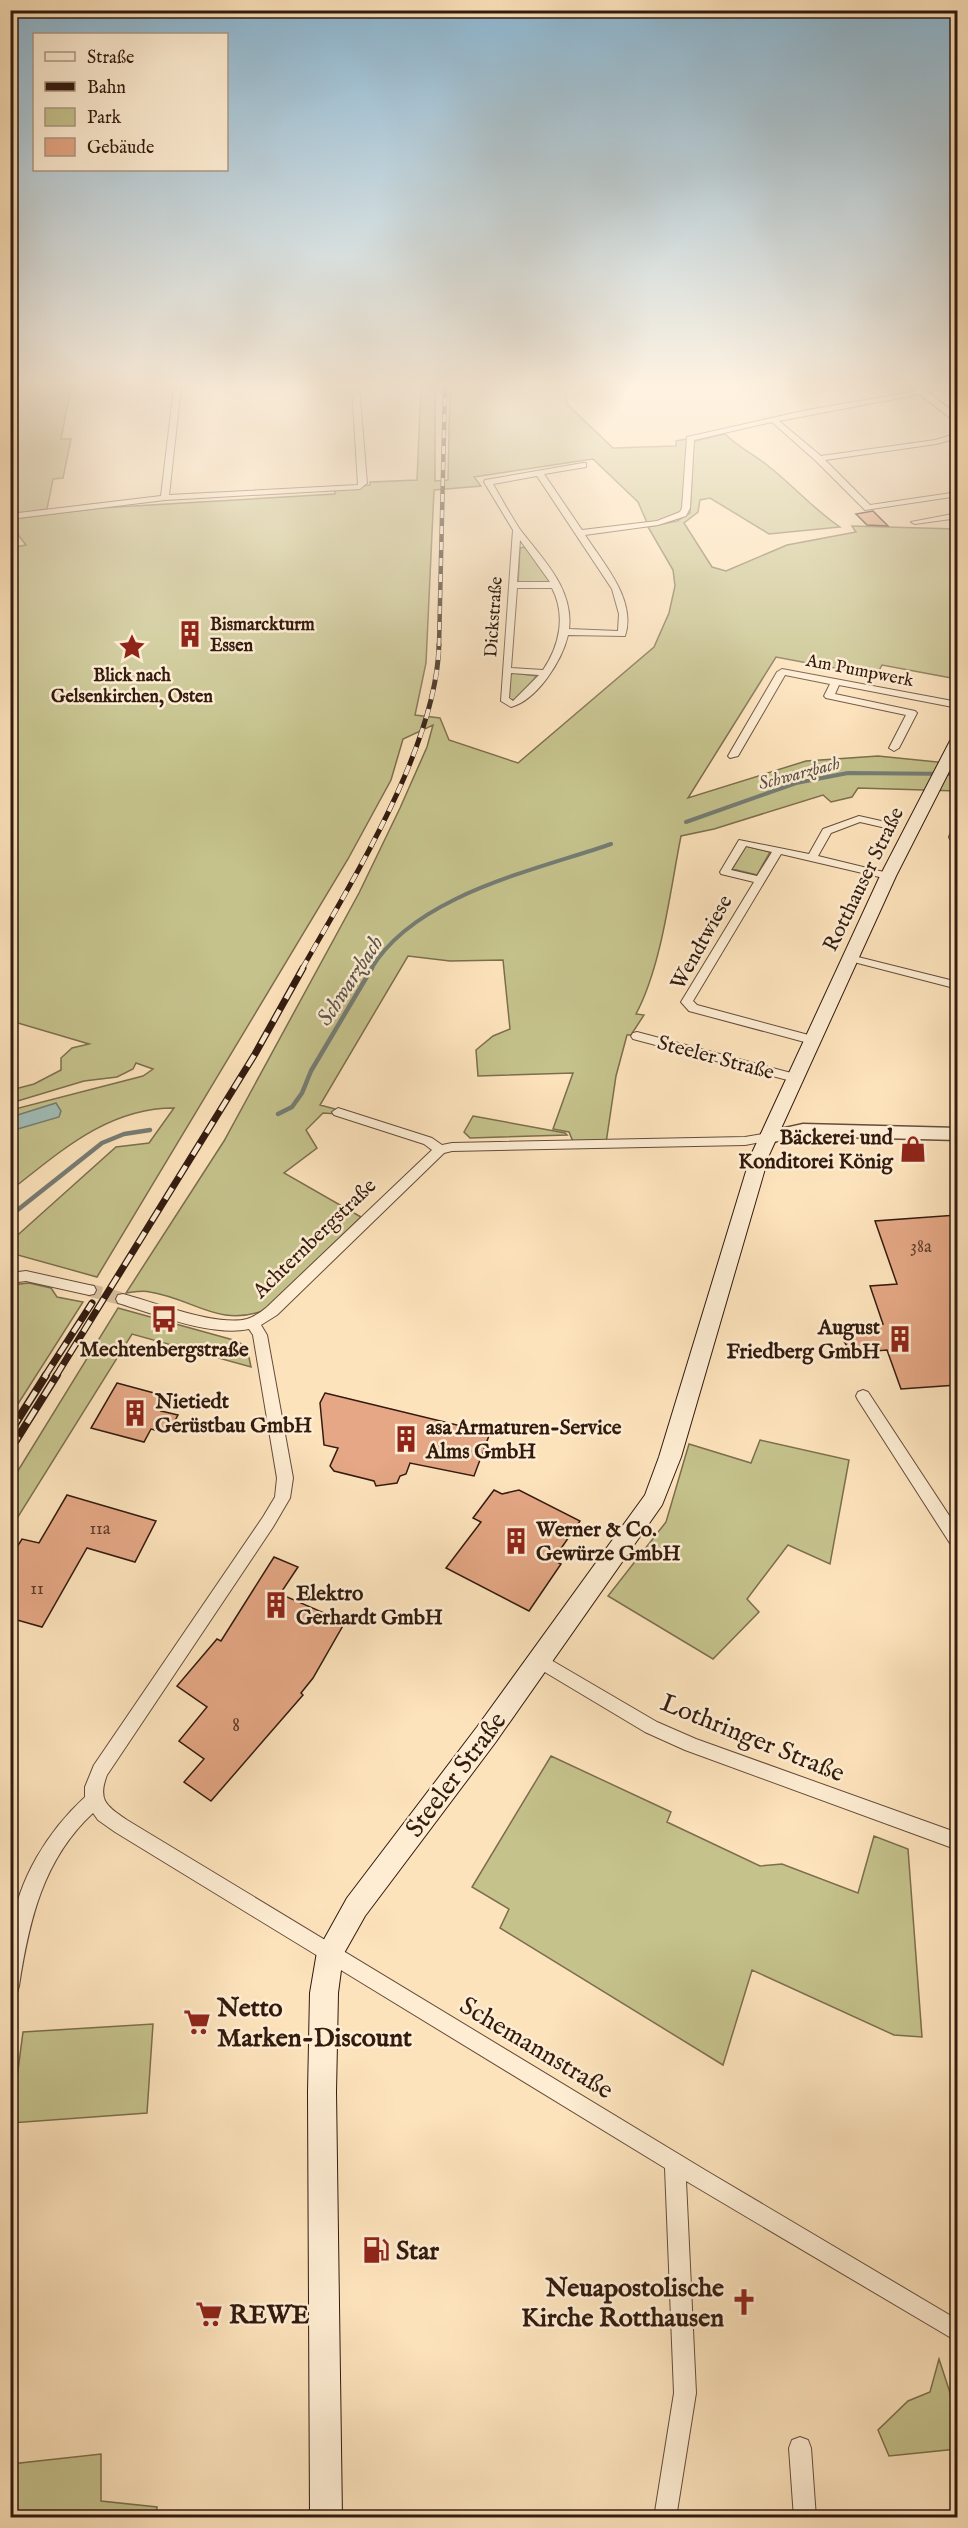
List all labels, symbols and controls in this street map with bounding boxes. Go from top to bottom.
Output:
legend [33,33,228,171]
text: Straße [87,47,134,70]
text: Bahn [87,77,126,100]
text: Park [87,107,122,130]
text: Gebäude [87,137,154,160]
street label: Dickstraße [480,576,509,658]
place label: Bismarckturm Essen [210,614,315,658]
building icon: Bismarckturm Essen [175,619,205,649]
place icon: Blick nach Gelsenkirchen, Osten [117,632,147,662]
street label: Am Pumpwerk [803,650,916,693]
place label: Blick nach Gelsenkirchen, Osten [51,665,213,709]
water label: Schwarzbach [756,752,843,796]
street label: Rotthauser Straße [818,803,911,956]
street label: Wendtwiese [665,890,740,995]
water label: Schwarzbach [311,931,390,1031]
street label: Steeler Straße [654,1030,777,1087]
place label: Bäckerei und Konditorei König [738,1125,894,1176]
shop icon: Bäckerei und Konditorei König [898,1134,928,1164]
street label: Achternbergstraße [247,1173,383,1306]
house number: 38a [910,1236,932,1259]
bus stop icon: Mechtenbergstraße [149,1304,179,1334]
place label: August Friedberg GmbH [727,1315,881,1366]
building icon: August Friedberg GmbH [885,1324,915,1354]
place label: Mechtenbergstraße [79,1337,249,1364]
place label: Nietiedt Gerüstbau GmbH [154,1389,312,1440]
building icon: Nietiedt Gerüstbau GmbH [120,1398,150,1428]
place label: asa Armaturen-Service Alms GmbH [425,1415,622,1466]
building icon: asa Armaturen-Service Alms GmbH [391,1424,421,1454]
place label: Werner & Co. Gewürze GmbH [535,1517,680,1568]
house number: 11a [89,1518,111,1541]
building icon: Werner & Co. Gewürze GmbH [501,1526,531,1556]
house number: 11 [30,1578,44,1601]
place label: Elektro Gerhardt GmbH [296,1581,443,1632]
building icon: Elektro Gerhardt GmbH [261,1590,291,1620]
street label: Lothringer Straße [656,1686,849,1790]
street label: Steeler Straße [398,1706,514,1844]
house number: 8 [232,1712,240,1739]
street label: Schemannstraße [453,1989,619,2107]
place label: Netto Marken-Discount [216,1992,412,2055]
supermarket icon: Netto Marken-Discount [182,2007,212,2037]
fuel station icon: Star [361,2235,391,2265]
place label: Star [396,2235,439,2268]
place label: Neuapostolische Kirche Rotthausen [521,2272,724,2335]
church icon: Neuapostolische Kirche Rotthausen [729,2287,759,2317]
supermarket icon: REWE [194,2299,224,2329]
place label: REWE [229,2299,309,2332]

